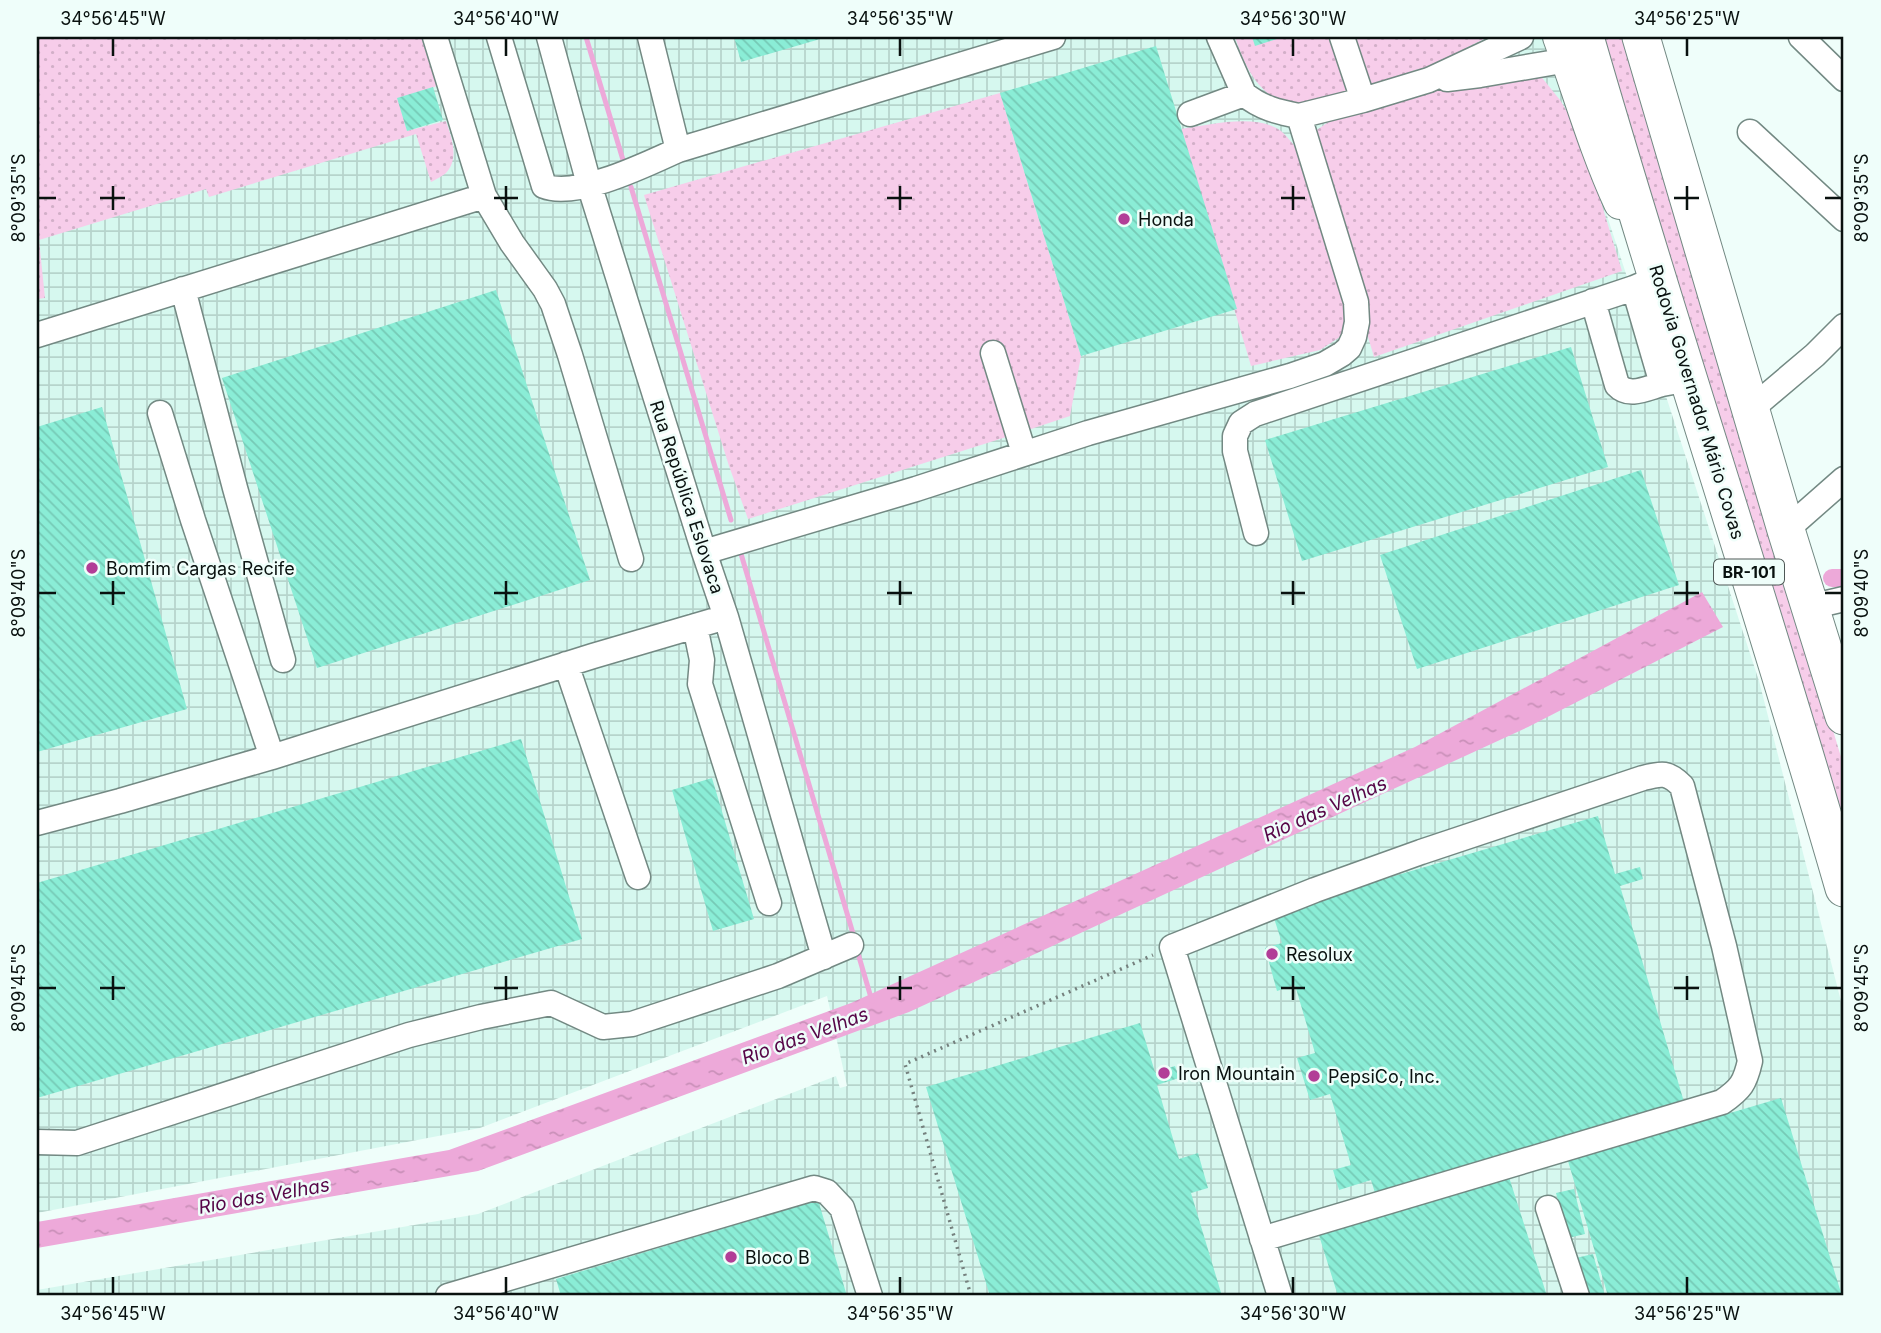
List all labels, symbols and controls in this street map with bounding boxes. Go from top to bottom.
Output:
text: 34°56'45"W [60,8,166,29]
text: 34°56'40"W [453,8,559,29]
text: 34°56'35"W [847,8,953,29]
text: 34°56'30"W [1240,8,1347,29]
text: 34°56'25"W [1634,8,1740,29]
text: 8°09'35"S [8,154,29,242]
text: 8°09'35"S [1851,154,1872,242]
place label: Honda [1138,209,1194,230]
marker: Honda [1116,211,1132,227]
street label: Rodovia Governador Mário Covas [1645,262,1749,542]
street label: Rua República Eslovaca [646,398,728,596]
text: 8°09'40"S [8,549,29,637]
text: 8°09'40"S [1851,549,1872,637]
place label: Bomfim Cargas Recife [106,558,295,579]
road number: BR-101 [1714,559,1784,584]
marker: Bomfim Cargas Recife [84,560,100,576]
water label: Rio das Velhas [1260,771,1390,847]
text: 8°09'45"S [8,944,29,1032]
place label: Resolux [1286,944,1353,965]
text: 8°09'45"S [1851,944,1872,1032]
marker: Resolux [1264,946,1280,962]
water label: Rio das Velhas [739,1002,871,1070]
place label: Iron Mountain [1178,1063,1295,1084]
marker: Iron Mountain [1156,1065,1172,1081]
place label: PepsiCo, Inc. [1328,1066,1440,1087]
marker: PepsiCo, Inc. [1306,1068,1322,1084]
water label: Rio das Velhas [197,1173,331,1219]
place label: Bloco B [745,1247,810,1268]
marker: Bloco B [723,1249,739,1265]
text: 34°56'45"W [60,1303,166,1324]
text: 34°56'40"W [453,1303,559,1324]
text: 34°56'35"W [847,1303,953,1324]
text: 34°56'30"W [1240,1303,1347,1324]
text: 34°56'25"W [1634,1303,1740,1324]

